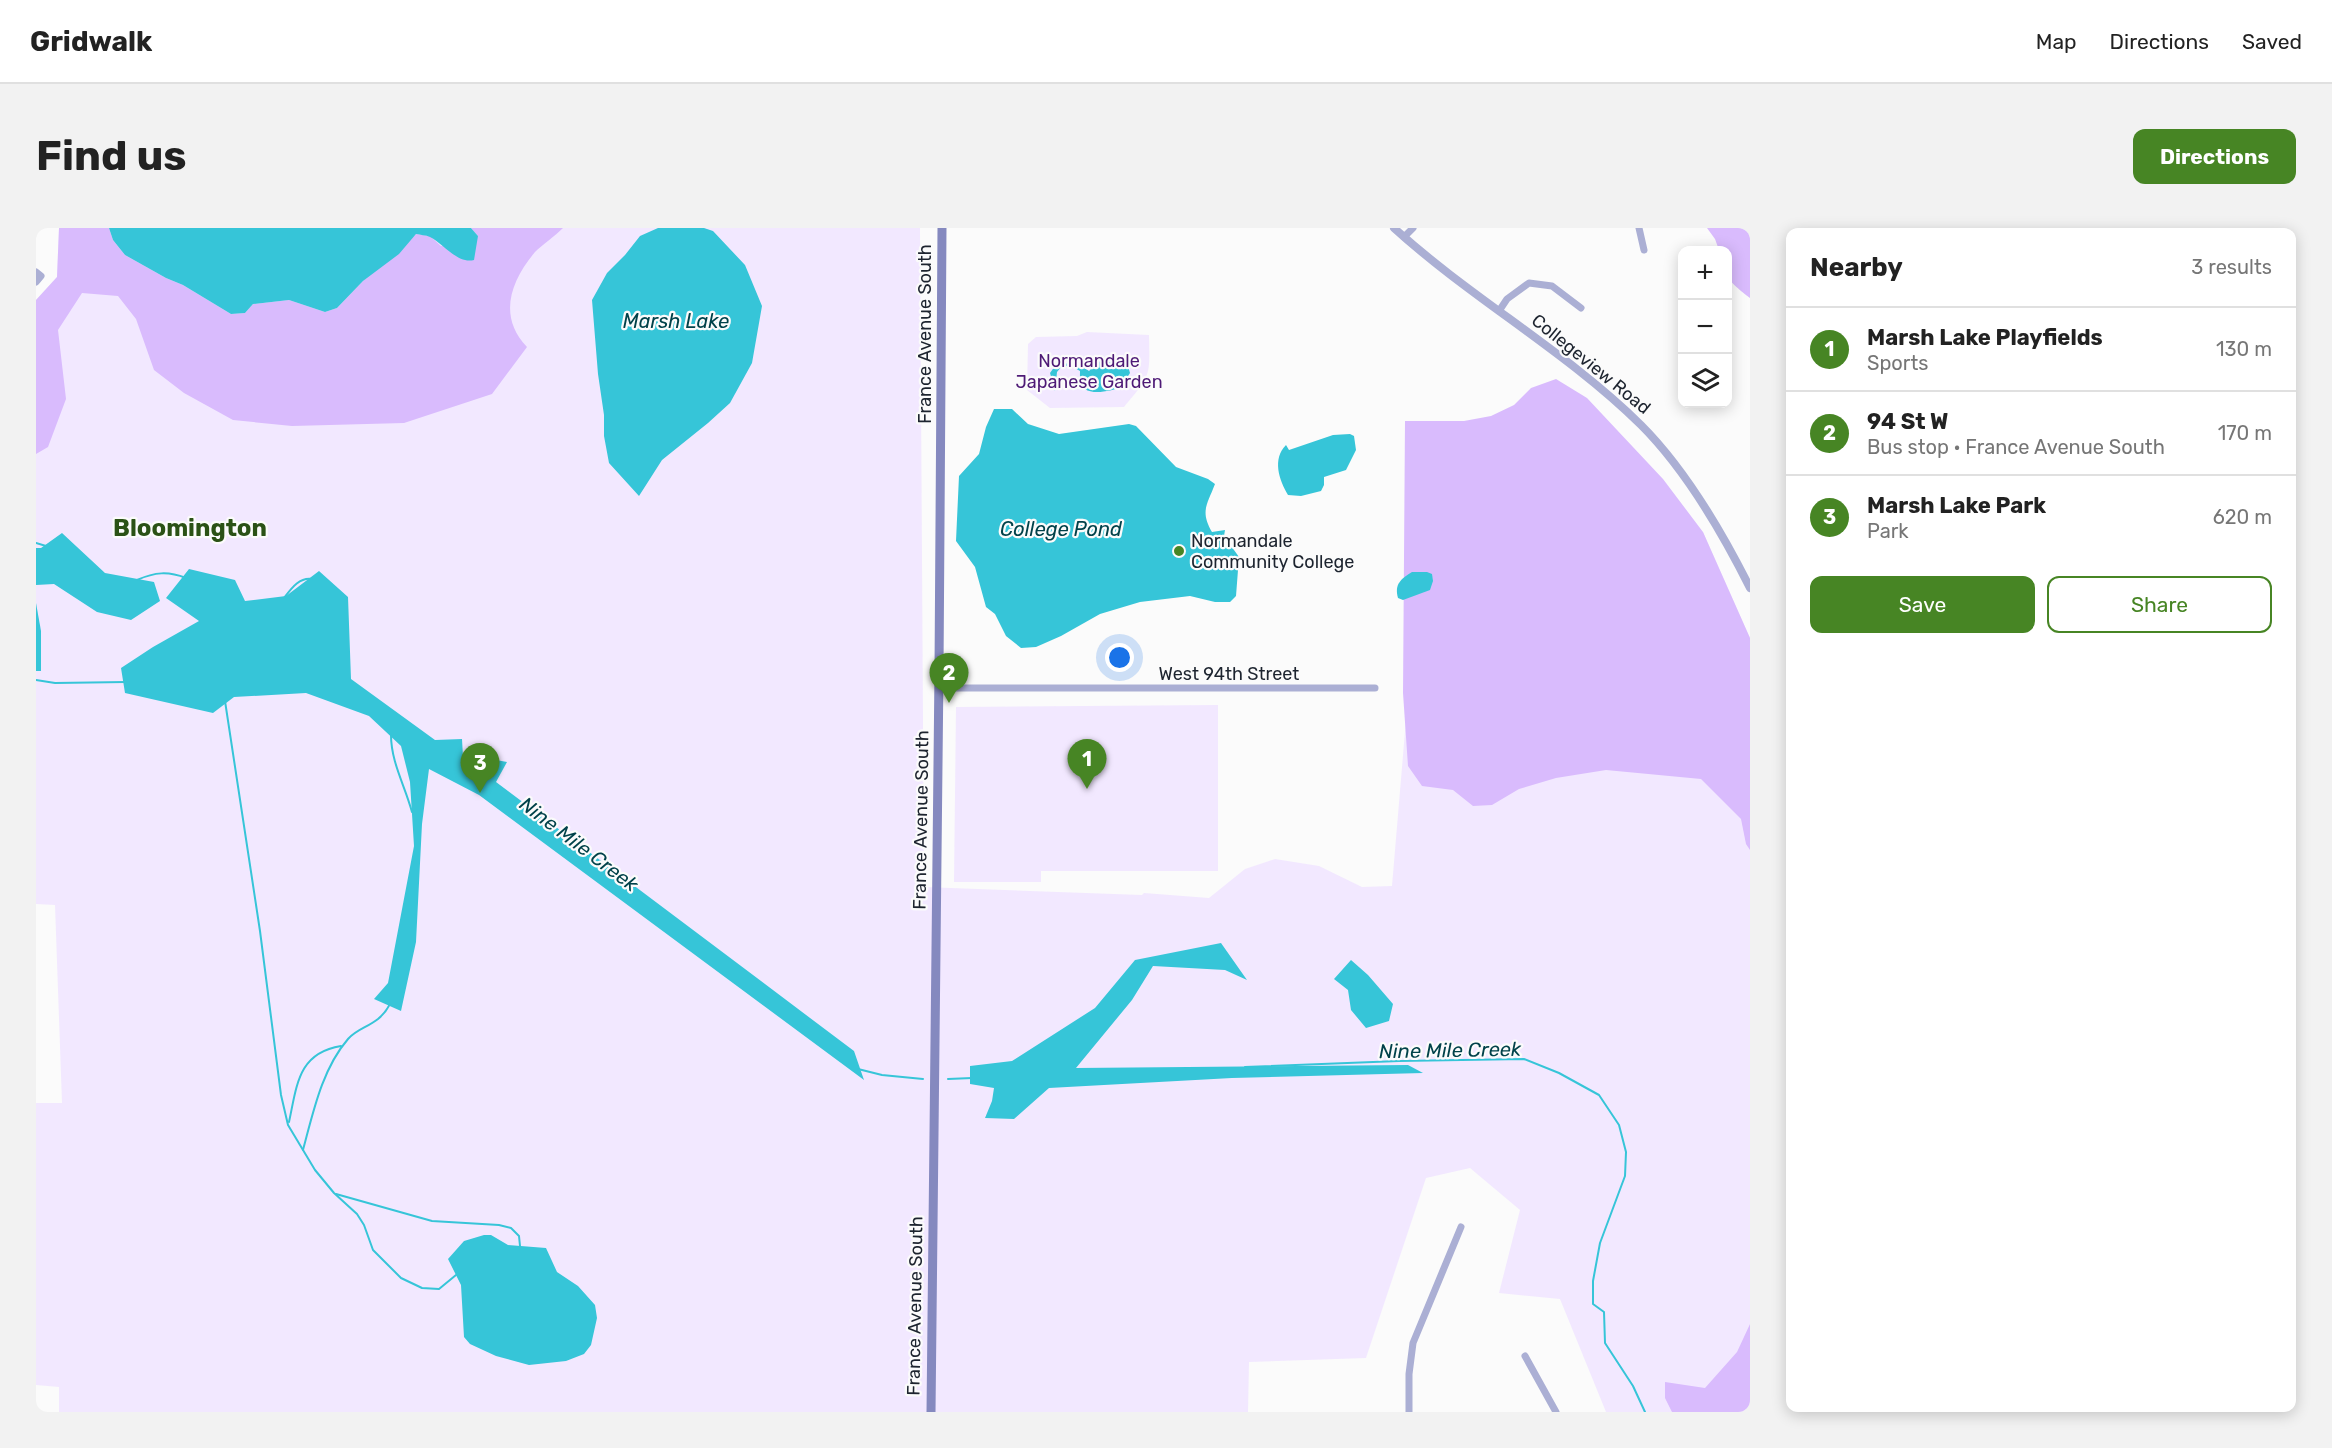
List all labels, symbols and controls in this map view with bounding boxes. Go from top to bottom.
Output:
text: Gridwalk [30,25,152,58]
text: Map [2036,29,2077,54]
text: Directions [2110,29,2209,54]
text: Saved [2242,29,2302,54]
button: Directions [2133,129,2296,184]
text: Find us [36,131,187,181]
street label: France Avenue South [914,244,936,424]
map controls [1678,246,1732,408]
button: + [1678,246,1732,300]
text: Nearby [1810,252,1903,283]
text: 3 results [2191,255,2272,279]
button: − [1678,300,1732,354]
water label: Marsh Lake [623,309,729,333]
street label: Collegeview Road [1527,309,1655,419]
text: Marsh Lake Playfields [1867,324,2103,351]
text: 1 [1825,337,1834,361]
text: 130 m [2216,337,2272,361]
park label: Normandale Japanese Garden [1015,350,1163,393]
text: Sports [1867,351,1928,375]
button: layers [1678,354,1732,408]
text: 94 St W [1867,408,1948,435]
text: 2 [1823,421,1836,445]
text: 170 m [2218,421,2272,445]
text: Bus stop · France Avenue South [1867,435,2165,459]
text: Marsh Lake Park [1867,492,2046,519]
text: 3 [1823,505,1836,529]
text: 620 m [2213,505,2272,529]
district label: Bloomington [113,514,267,542]
water label: College Pond [1000,517,1123,541]
text: Park [1867,519,1909,543]
place label: Normandale Community College [1191,530,1354,573]
marker: Normandale Community College [1172,544,1186,558]
button: Save [1810,576,2035,633]
button: Share [2047,576,2272,633]
your location [1105,643,1134,672]
pin: 2 [930,654,968,703]
street label: West 94th Street [1159,663,1299,685]
street label: France Avenue South [908,730,934,910]
pin: 1 [1068,740,1106,789]
pin: 3 [460,744,500,793]
water label: Nine Mile Creek [515,792,644,897]
water label: Nine Mile Creek [1379,1037,1522,1063]
street label: France Avenue South [902,1216,928,1396]

